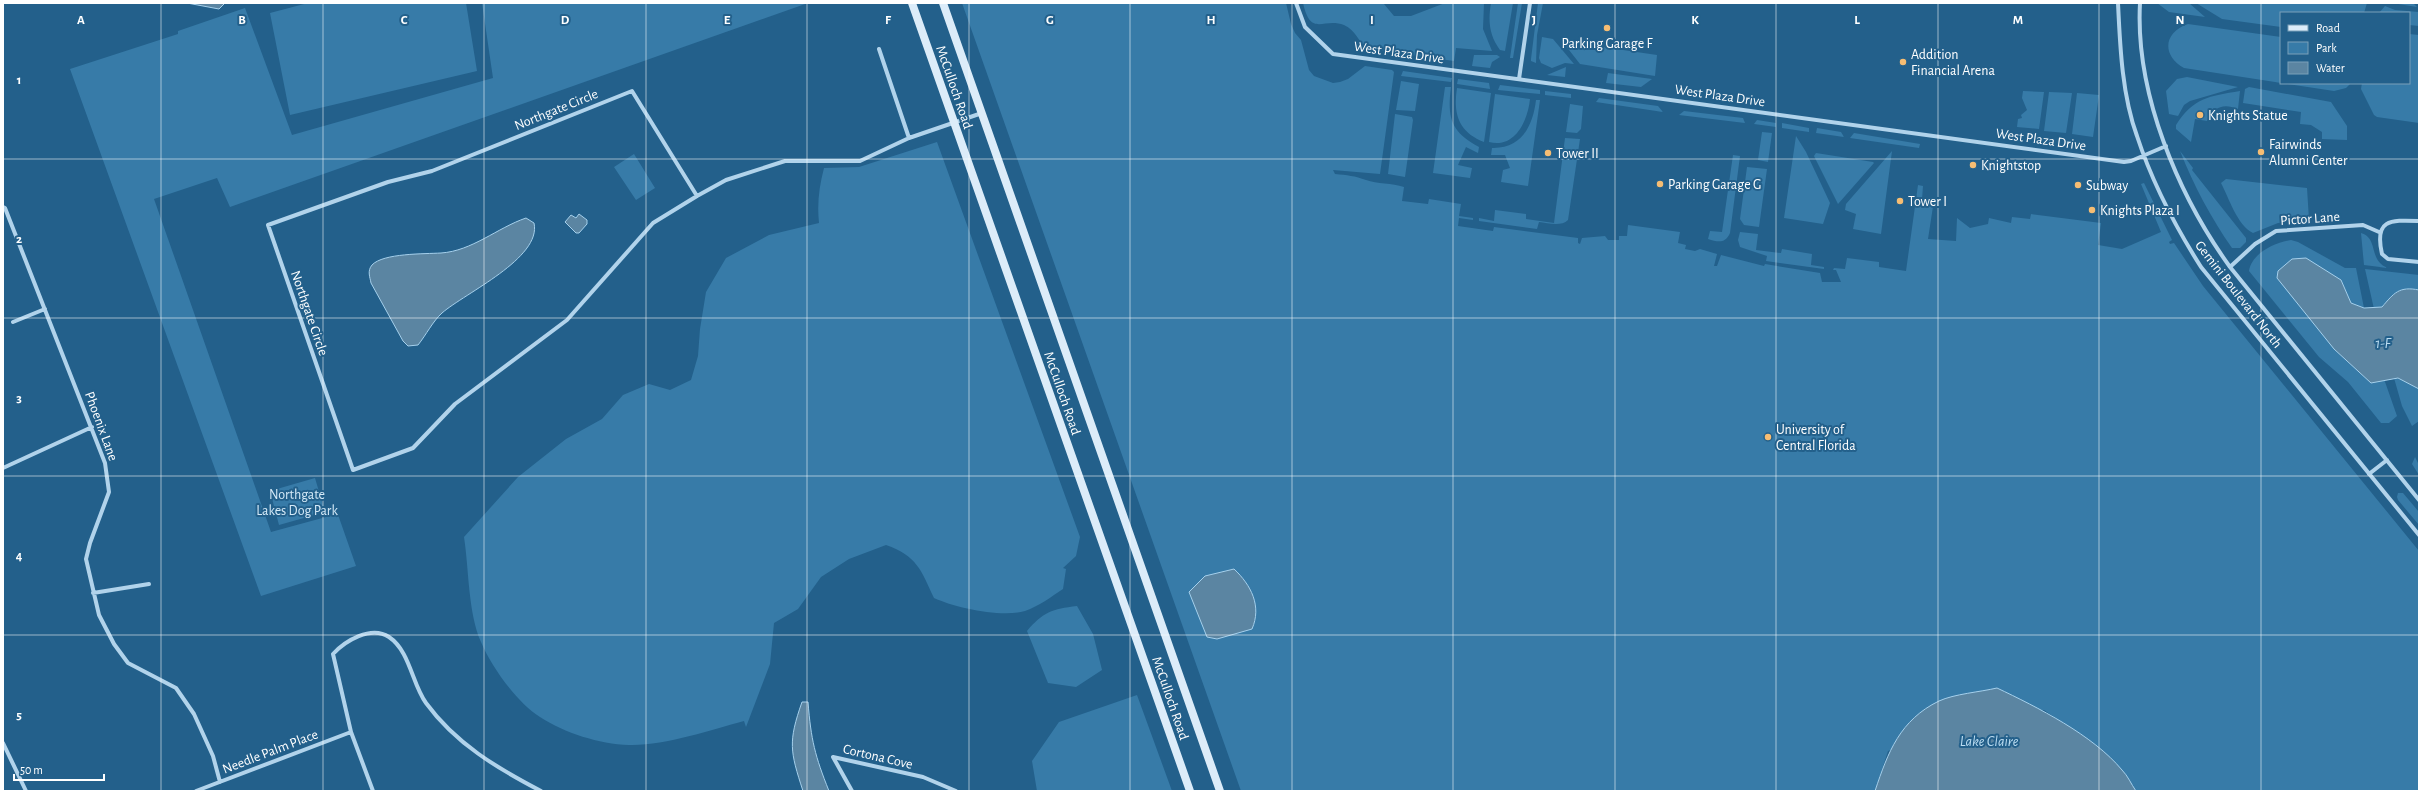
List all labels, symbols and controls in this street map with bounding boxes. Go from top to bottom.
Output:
legend [2280,12,2410,84]
text: A [77,14,85,27]
text: B [238,14,246,27]
text: C [401,14,408,27]
text: D [561,14,570,27]
text: E [724,14,731,27]
text: F [885,14,892,27]
text: G [1046,14,1054,27]
text: H [1206,14,1216,27]
text: I [1370,14,1374,27]
text: J [1532,14,1536,27]
text: K [1691,14,1699,27]
text: L [1854,14,1860,27]
text: M [2013,14,2023,27]
text: N [2175,14,2185,27]
text: Road [2316,22,2340,34]
marker: Parking Garage F [1602,23,1612,33]
place label: Parking Garage F [1562,37,1653,51]
street label: West Plaza Drive [1353,40,1445,66]
text: Park [2316,42,2337,54]
street label: McCulloch Road [933,44,975,131]
place label: Addition Financial Arena [1911,48,1995,78]
marker: Addition Financial Arena [1898,57,1908,67]
text: Water [2316,62,2345,74]
text: 1 [17,74,21,87]
street label: West Plaza Drive [1674,83,1766,109]
street label: Northgate Circle [513,87,600,133]
place label: Knights Statue [2208,109,2288,123]
marker: Knights Statue [2195,110,2205,120]
street label: West Plaza Drive [1995,127,2087,153]
place label: Fairwinds Alumni Center [2269,138,2348,168]
place label: Tower II [1556,147,1599,161]
marker: Fairwinds Alumni Center [2256,147,2266,157]
marker: Tower II [1543,148,1553,158]
place label: Knightstop [1981,159,2041,173]
marker: Knightstop [1968,160,1978,170]
place label: Parking Garage G [1668,178,1761,192]
marker: Parking Garage G [1655,179,1665,189]
place label: Subway [2086,179,2128,193]
marker: Subway [2073,180,2083,190]
place label: Tower I [1908,195,1947,209]
marker: Tower I [1895,196,1905,206]
place label: Knights Plaza I [2100,204,2180,218]
marker: Knights Plaza I [2087,205,2097,215]
street label: Pictor Lane [2280,210,2340,228]
text: 2 [16,233,22,246]
street label: Gemini Boulevard North [2192,238,2284,351]
street label: Northgate Circle [288,269,330,358]
water label: 1-F [2375,336,2393,351]
street label: McCulloch Road [1041,350,1083,437]
street label: Phoenix Lane [82,390,120,463]
text: 3 [16,392,22,405]
place label: University of Central Florida [1776,423,1856,453]
marker: University of Central Florida [1763,432,1773,442]
park label: Northgate Lakes Dog Park [256,488,338,518]
text: 4 [16,550,23,563]
street label: McCulloch Road [1149,655,1191,742]
text: 5 [16,709,22,722]
street label: Needle Palm Place [221,727,320,777]
water label: Lake Claire [1960,734,2019,749]
street label: Cortona Cove [842,742,914,772]
scale bar [14,756,104,782]
text: 50 m [20,764,43,776]

